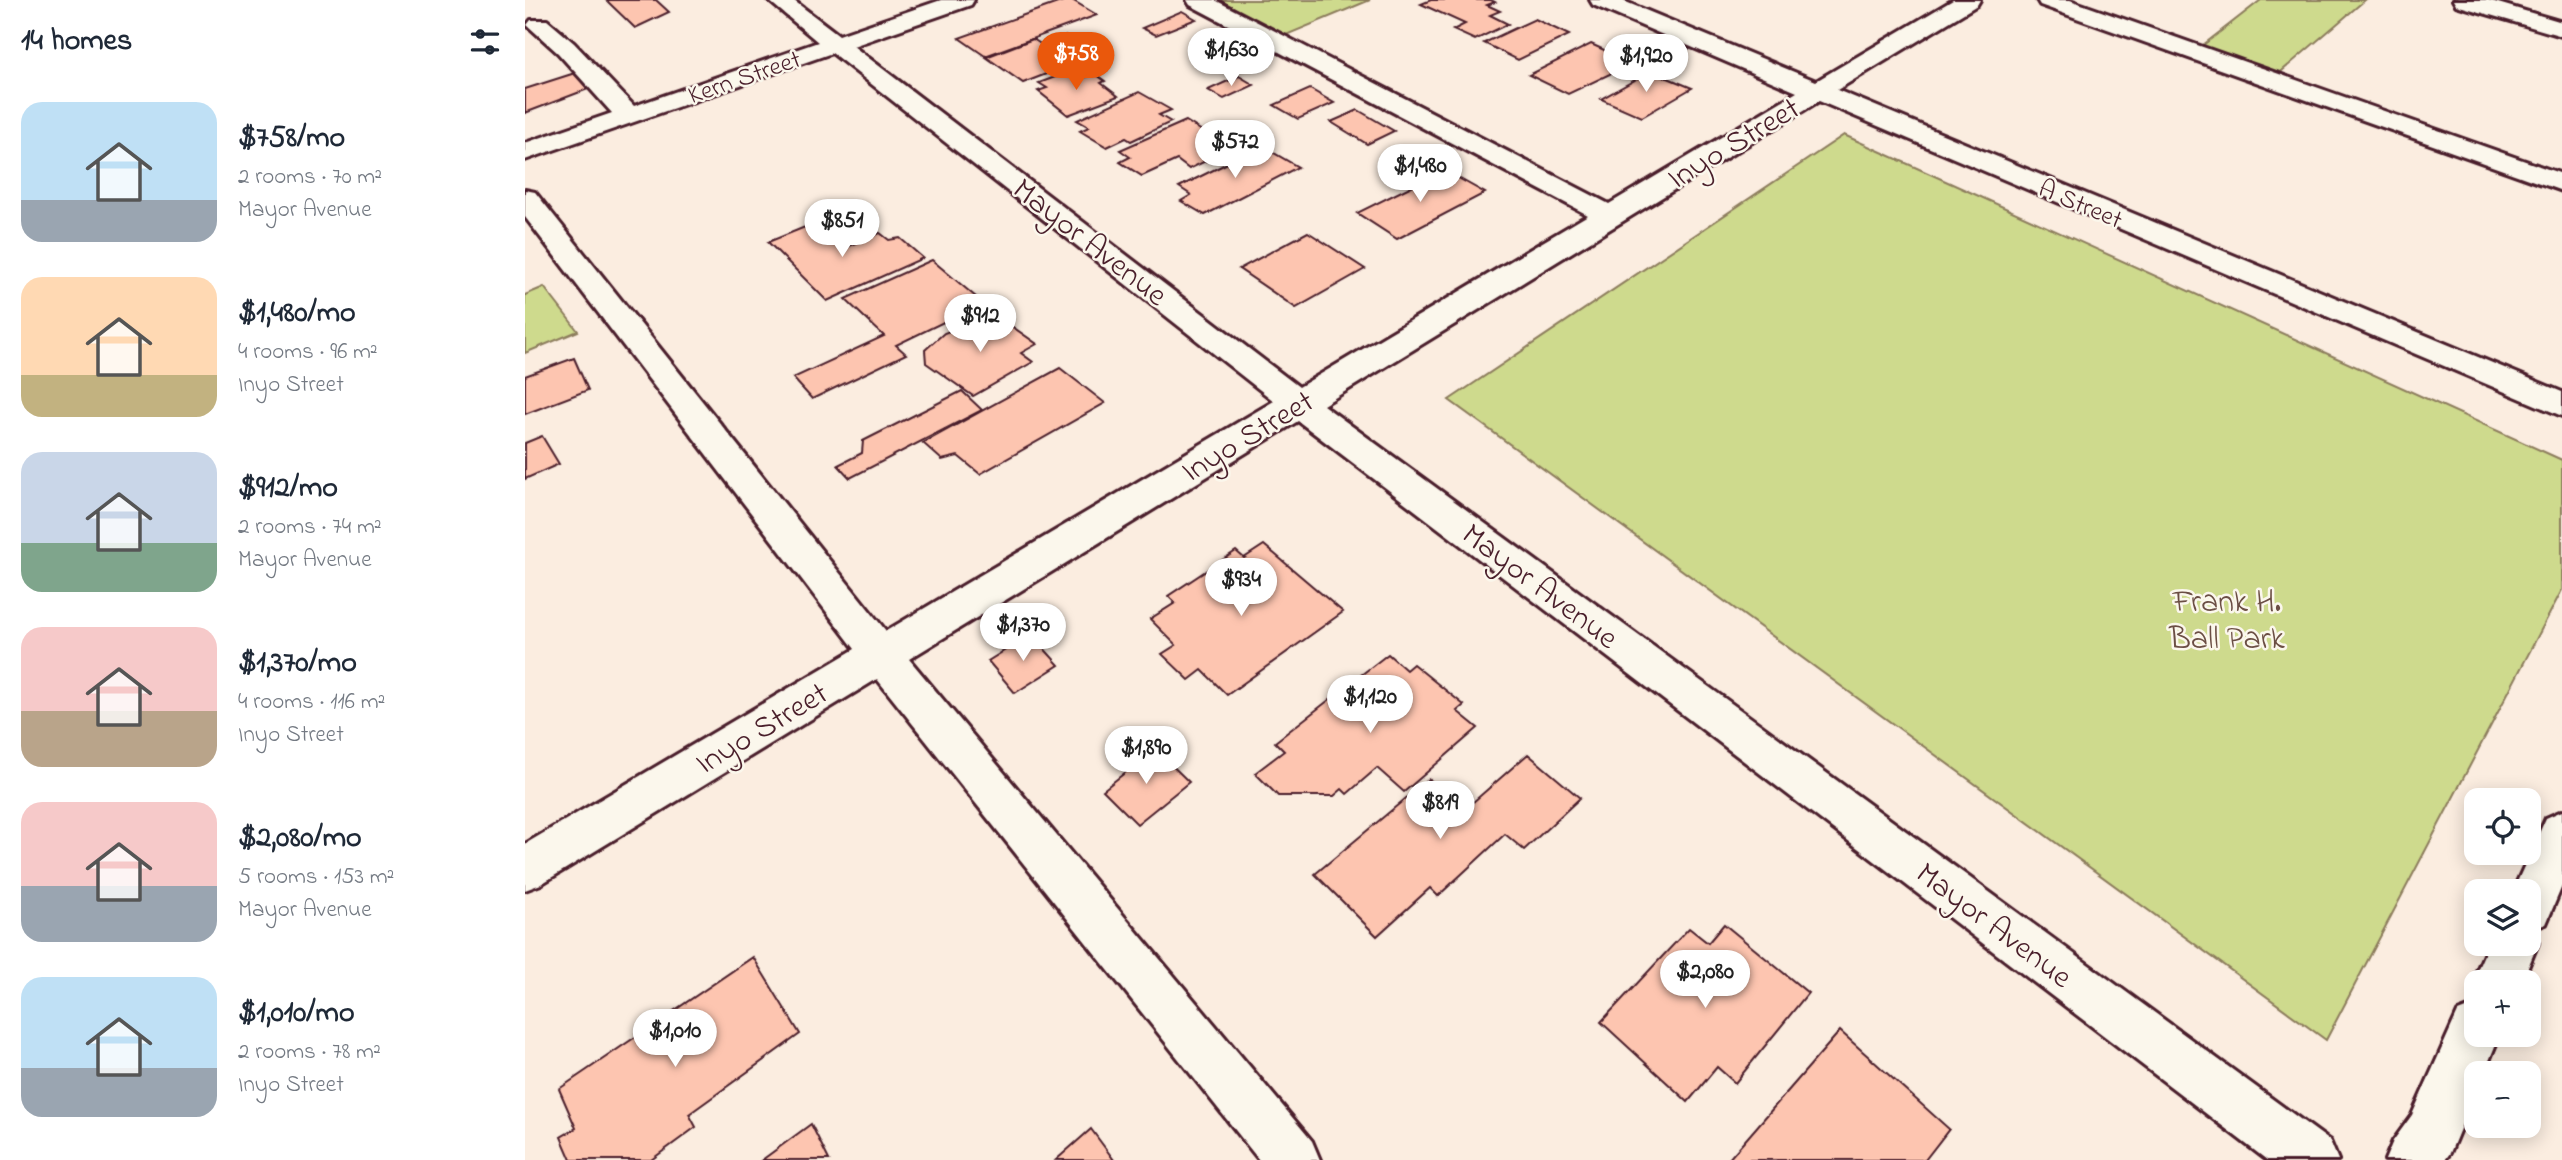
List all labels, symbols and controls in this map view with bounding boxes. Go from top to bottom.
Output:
text: 14 homes [21,20,132,64]
icon: filters [466,23,504,61]
pin: $1,630 [1174,28,1288,88]
pin: $758 [1035,32,1117,92]
text: $1,630 [1204,34,1258,67]
pin: $1,920 [1589,34,1703,94]
text: $758 [1053,38,1099,71]
text: $1,920 [1619,40,1673,73]
street label: Kern Street [683,42,807,116]
street label: Inyo Street [1660,87,1810,203]
text: $758/mo [238,117,345,161]
pin: $572 [1194,120,1276,180]
text: $572 [1211,126,1259,159]
icon: home [77,130,161,214]
pin: $1,480 [1363,144,1477,204]
text: $1,480 [1393,150,1447,183]
text: 2 rooms · 70 m² [238,161,382,194]
street label: Mayor Avenue [1001,168,1177,320]
street label: A Street [2032,171,2128,241]
text: Mayor Avenue [238,194,371,227]
pin: $851 [801,200,883,259]
text: $851 [820,205,864,238]
text: $1,480/mo [238,292,356,336]
pin: $912 [939,294,1021,354]
text: $912 [960,300,1000,333]
icon: home [77,305,161,389]
text: 4 rooms · 96 m² [238,336,378,369]
text: Inyo Street [238,369,344,402]
street label: Inyo Street [1174,380,1324,496]
text: $912/mo [238,467,338,511]
icon: home [77,480,161,564]
text: 2 rooms · 74 m² [238,511,382,544]
street label: Mayor Avenue [1451,513,1628,663]
text: Mayor Avenue [238,544,371,577]
pin: $934 [1200,558,1282,618]
text: $934 [1221,564,1261,597]
park label: Frank H. Ball Park [2168,580,2286,664]
pin: $1,370 [966,604,1080,663]
text: $1,370 [996,609,1050,642]
text: $1,370/mo [238,642,357,686]
icon: home [77,655,161,739]
street label: Inyo Street [688,672,838,788]
pin: $1,120 [1313,676,1427,735]
text: $1,120 [1343,681,1397,714]
text: 4 rooms · 116 m² [238,686,385,719]
text: Inyo Street [238,719,344,752]
pin: $1,890 [1089,726,1203,786]
text: $1,890 [1121,732,1171,765]
pin: $819 [1399,782,1481,841]
text: $819 [1422,787,1458,820]
map controls [2464,788,2541,1138]
button: locate [2464,788,2541,865]
text: $2,080/mo [238,817,362,861]
icon: home [77,830,161,914]
street label: Mayor Avenue [1905,852,2082,1002]
text: 5 rooms · 153 m² [238,861,394,894]
button: layers [2464,879,2541,956]
text: Mayor Avenue [238,894,371,927]
pin: $2,080 [1648,950,1762,1010]
text: $2,080 [1676,956,1734,989]
button: + [2464,970,2541,1047]
text: $1,010/mo [238,992,355,1036]
icon: home [77,1005,161,1089]
pin: $1,010 [618,1010,732,1069]
text: $1,010 [649,1015,701,1048]
text: 2 rooms · 78 m² [238,1036,381,1069]
button: − [2464,1061,2541,1138]
text: Inyo Street [238,1069,344,1102]

